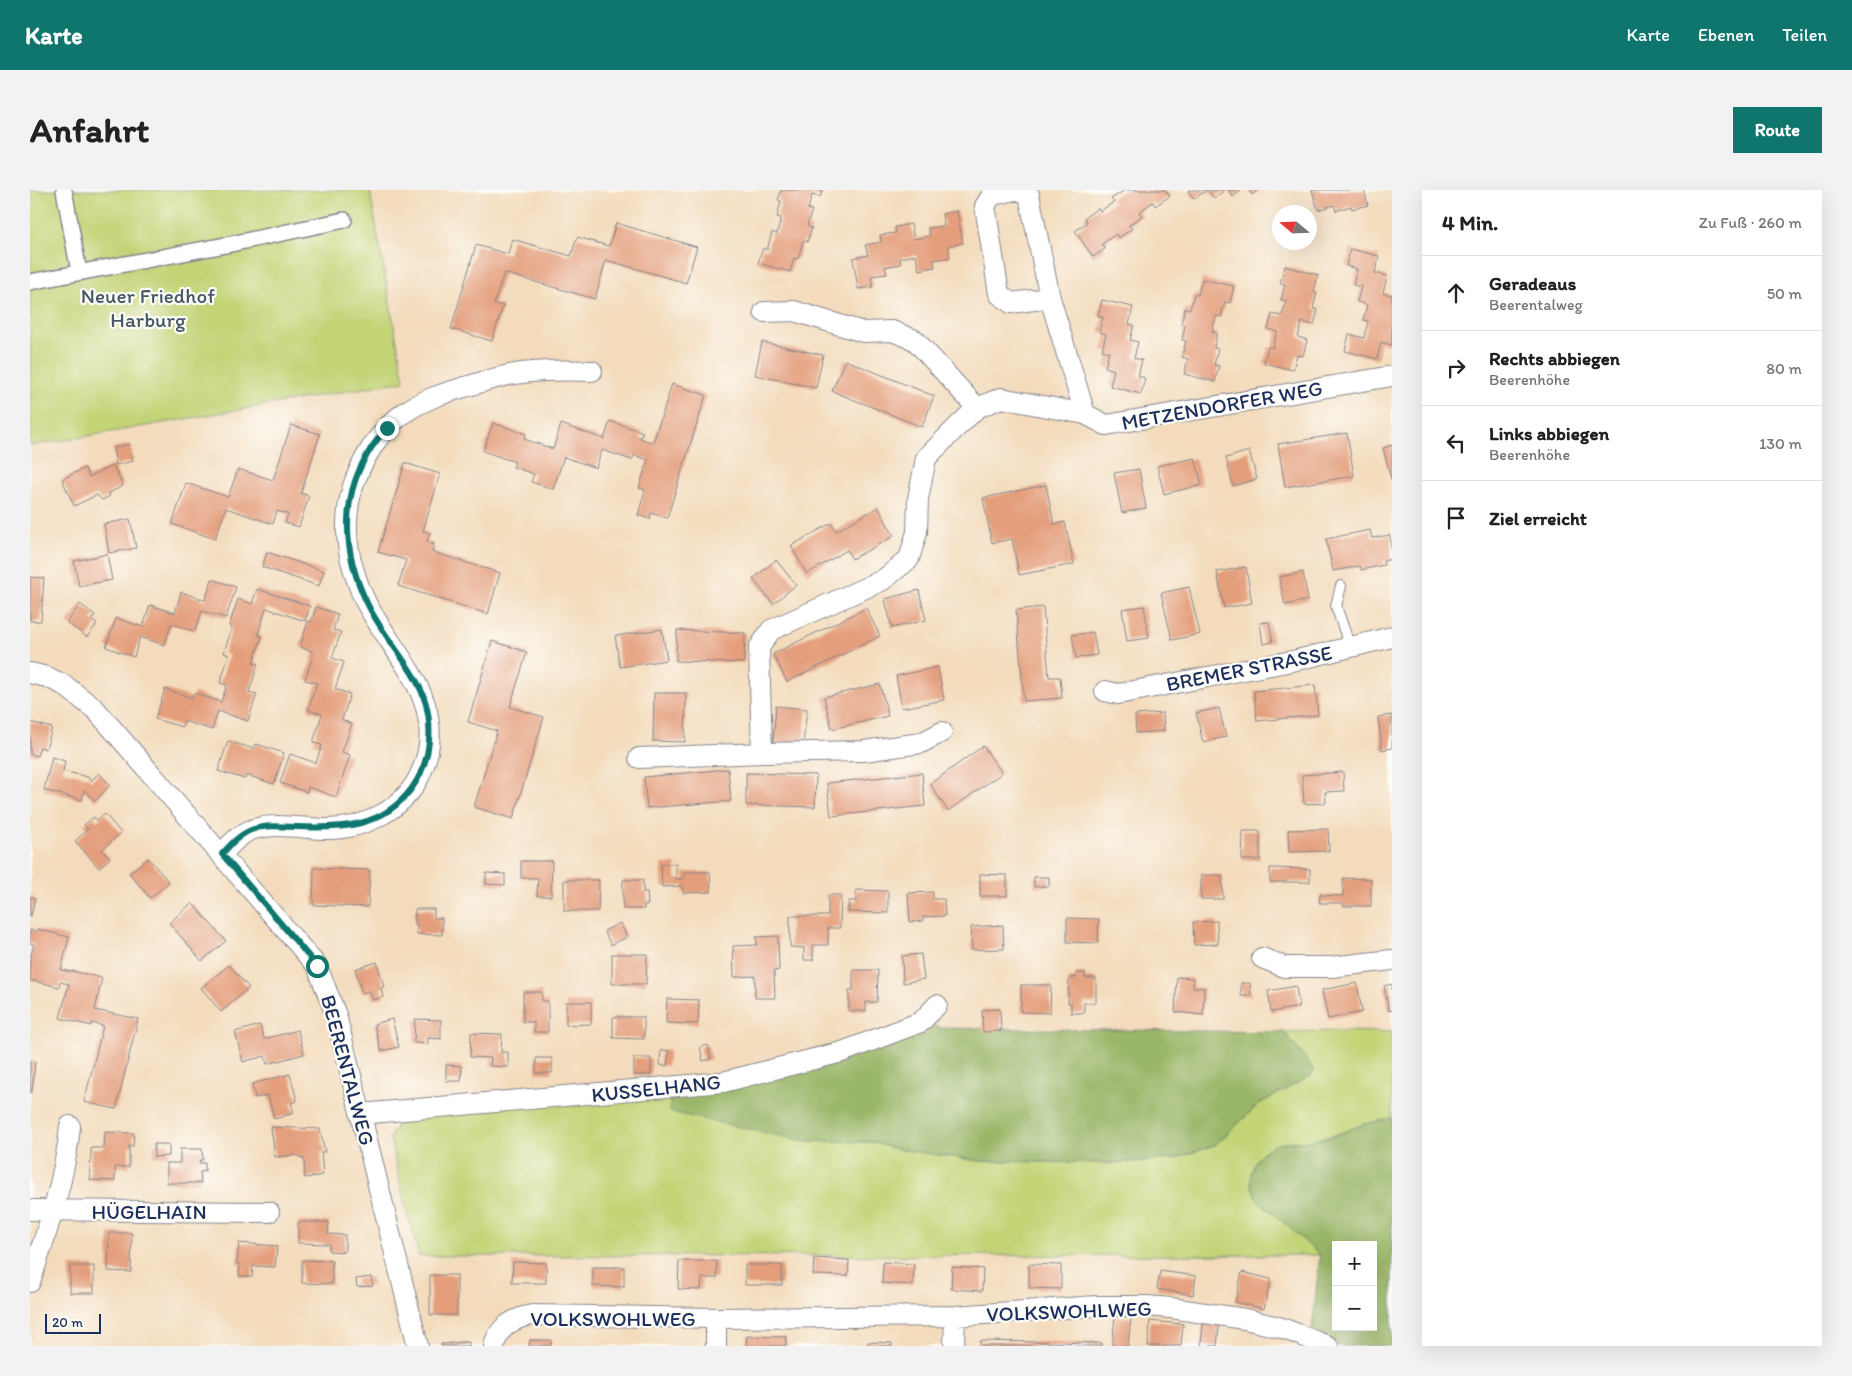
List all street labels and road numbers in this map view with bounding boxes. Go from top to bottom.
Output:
street label: METZENDORFER WEG [1120,375,1324,435]
street label: BREMER STRASSE [1164,640,1334,696]
street label: BEERENTALWEG [316,992,380,1148]
street label: KUSSELHANG [590,1069,722,1107]
street label: HÜGELHAIN [91,1199,207,1224]
street label: VOLKSWOHLWEG [986,1296,1152,1326]
street label: VOLKSWOHLWEG [530,1306,696,1331]

